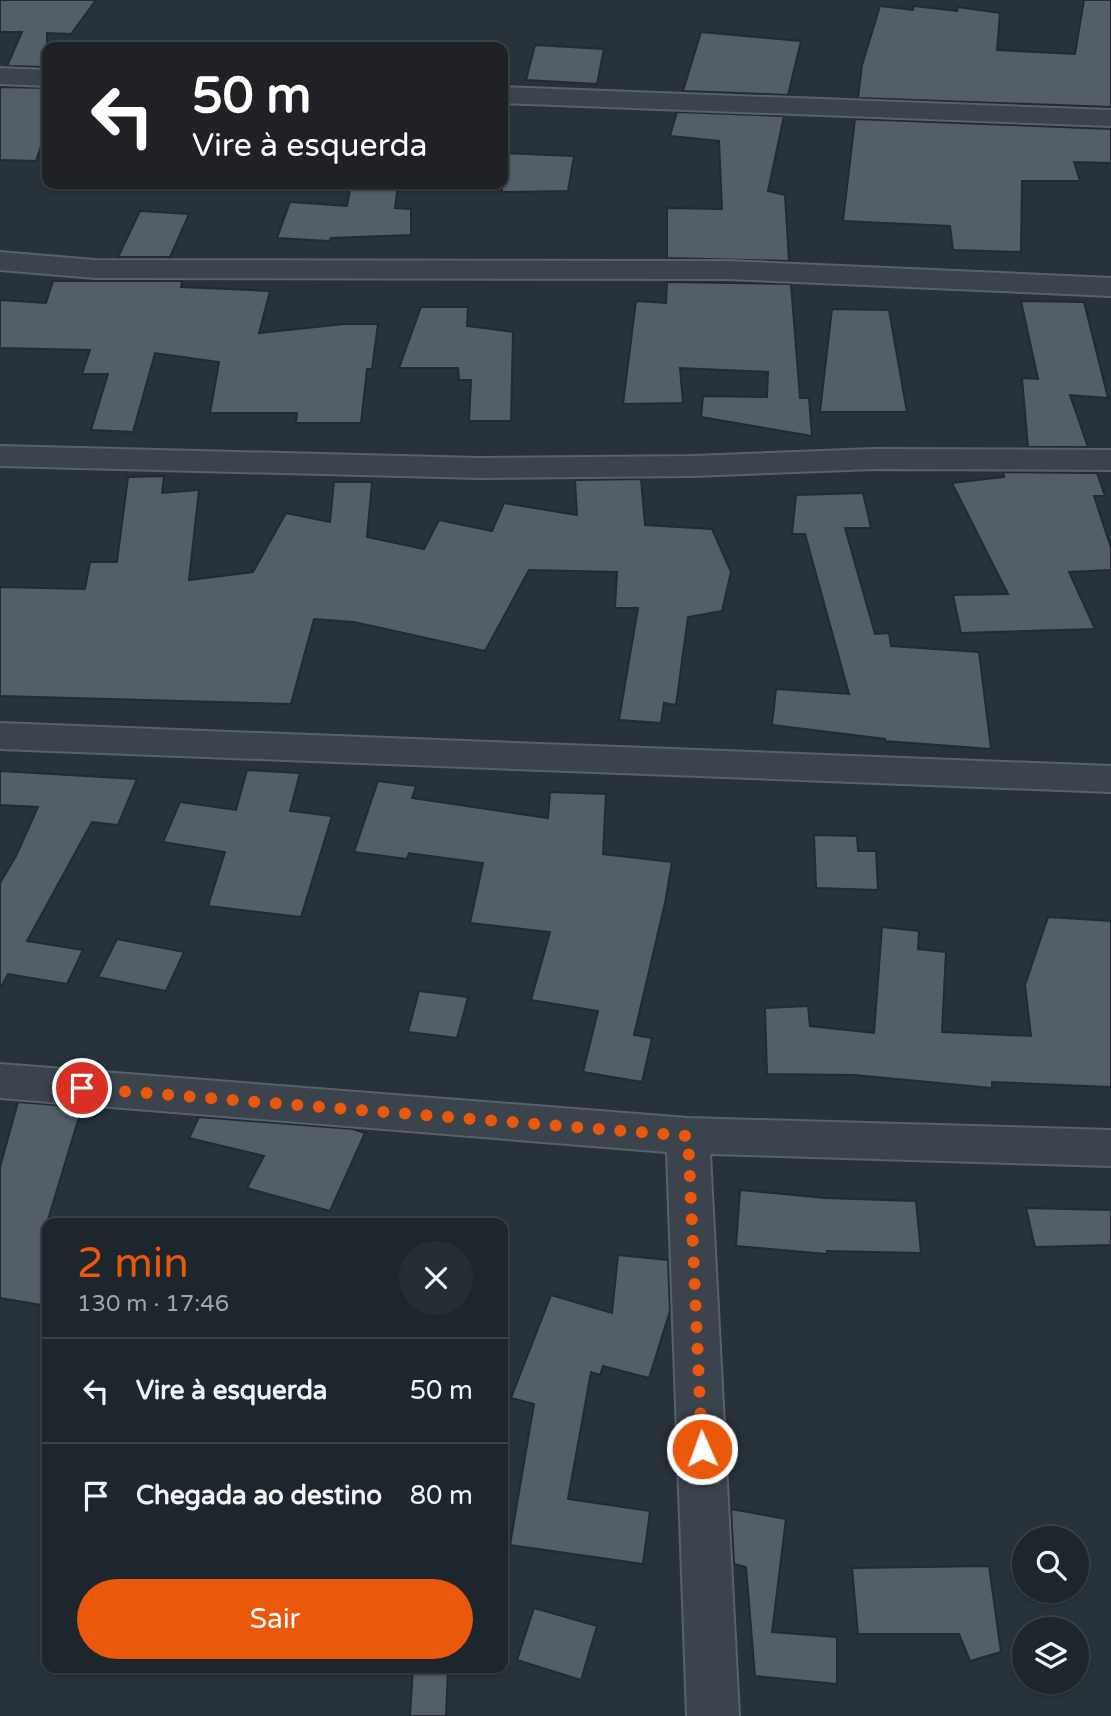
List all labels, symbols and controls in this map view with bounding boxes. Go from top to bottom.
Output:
text: 50 m [192,67,311,126]
icon: left [77,70,168,161]
text: Vire à esquerda [192,127,428,165]
pin [52,1058,112,1118]
icon: arrive [63,1069,101,1107]
text: 2 min [77,1238,189,1289]
button: close [399,1241,473,1315]
text: 130 m · 17:46 [77,1290,229,1318]
icon: left [77,1372,115,1410]
text: Vire à esquerda [136,1375,327,1406]
text: 50 m [410,1375,473,1406]
position arrow [665,1412,739,1486]
icon: arrive [77,1477,115,1515]
text: Chegada ao destino [136,1480,382,1511]
text: 80 m [410,1480,473,1511]
map controls [1012,1526,1089,1694]
button: search [1012,1526,1089,1603]
button: Sair [77,1579,473,1659]
button: layers [1012,1617,1089,1694]

